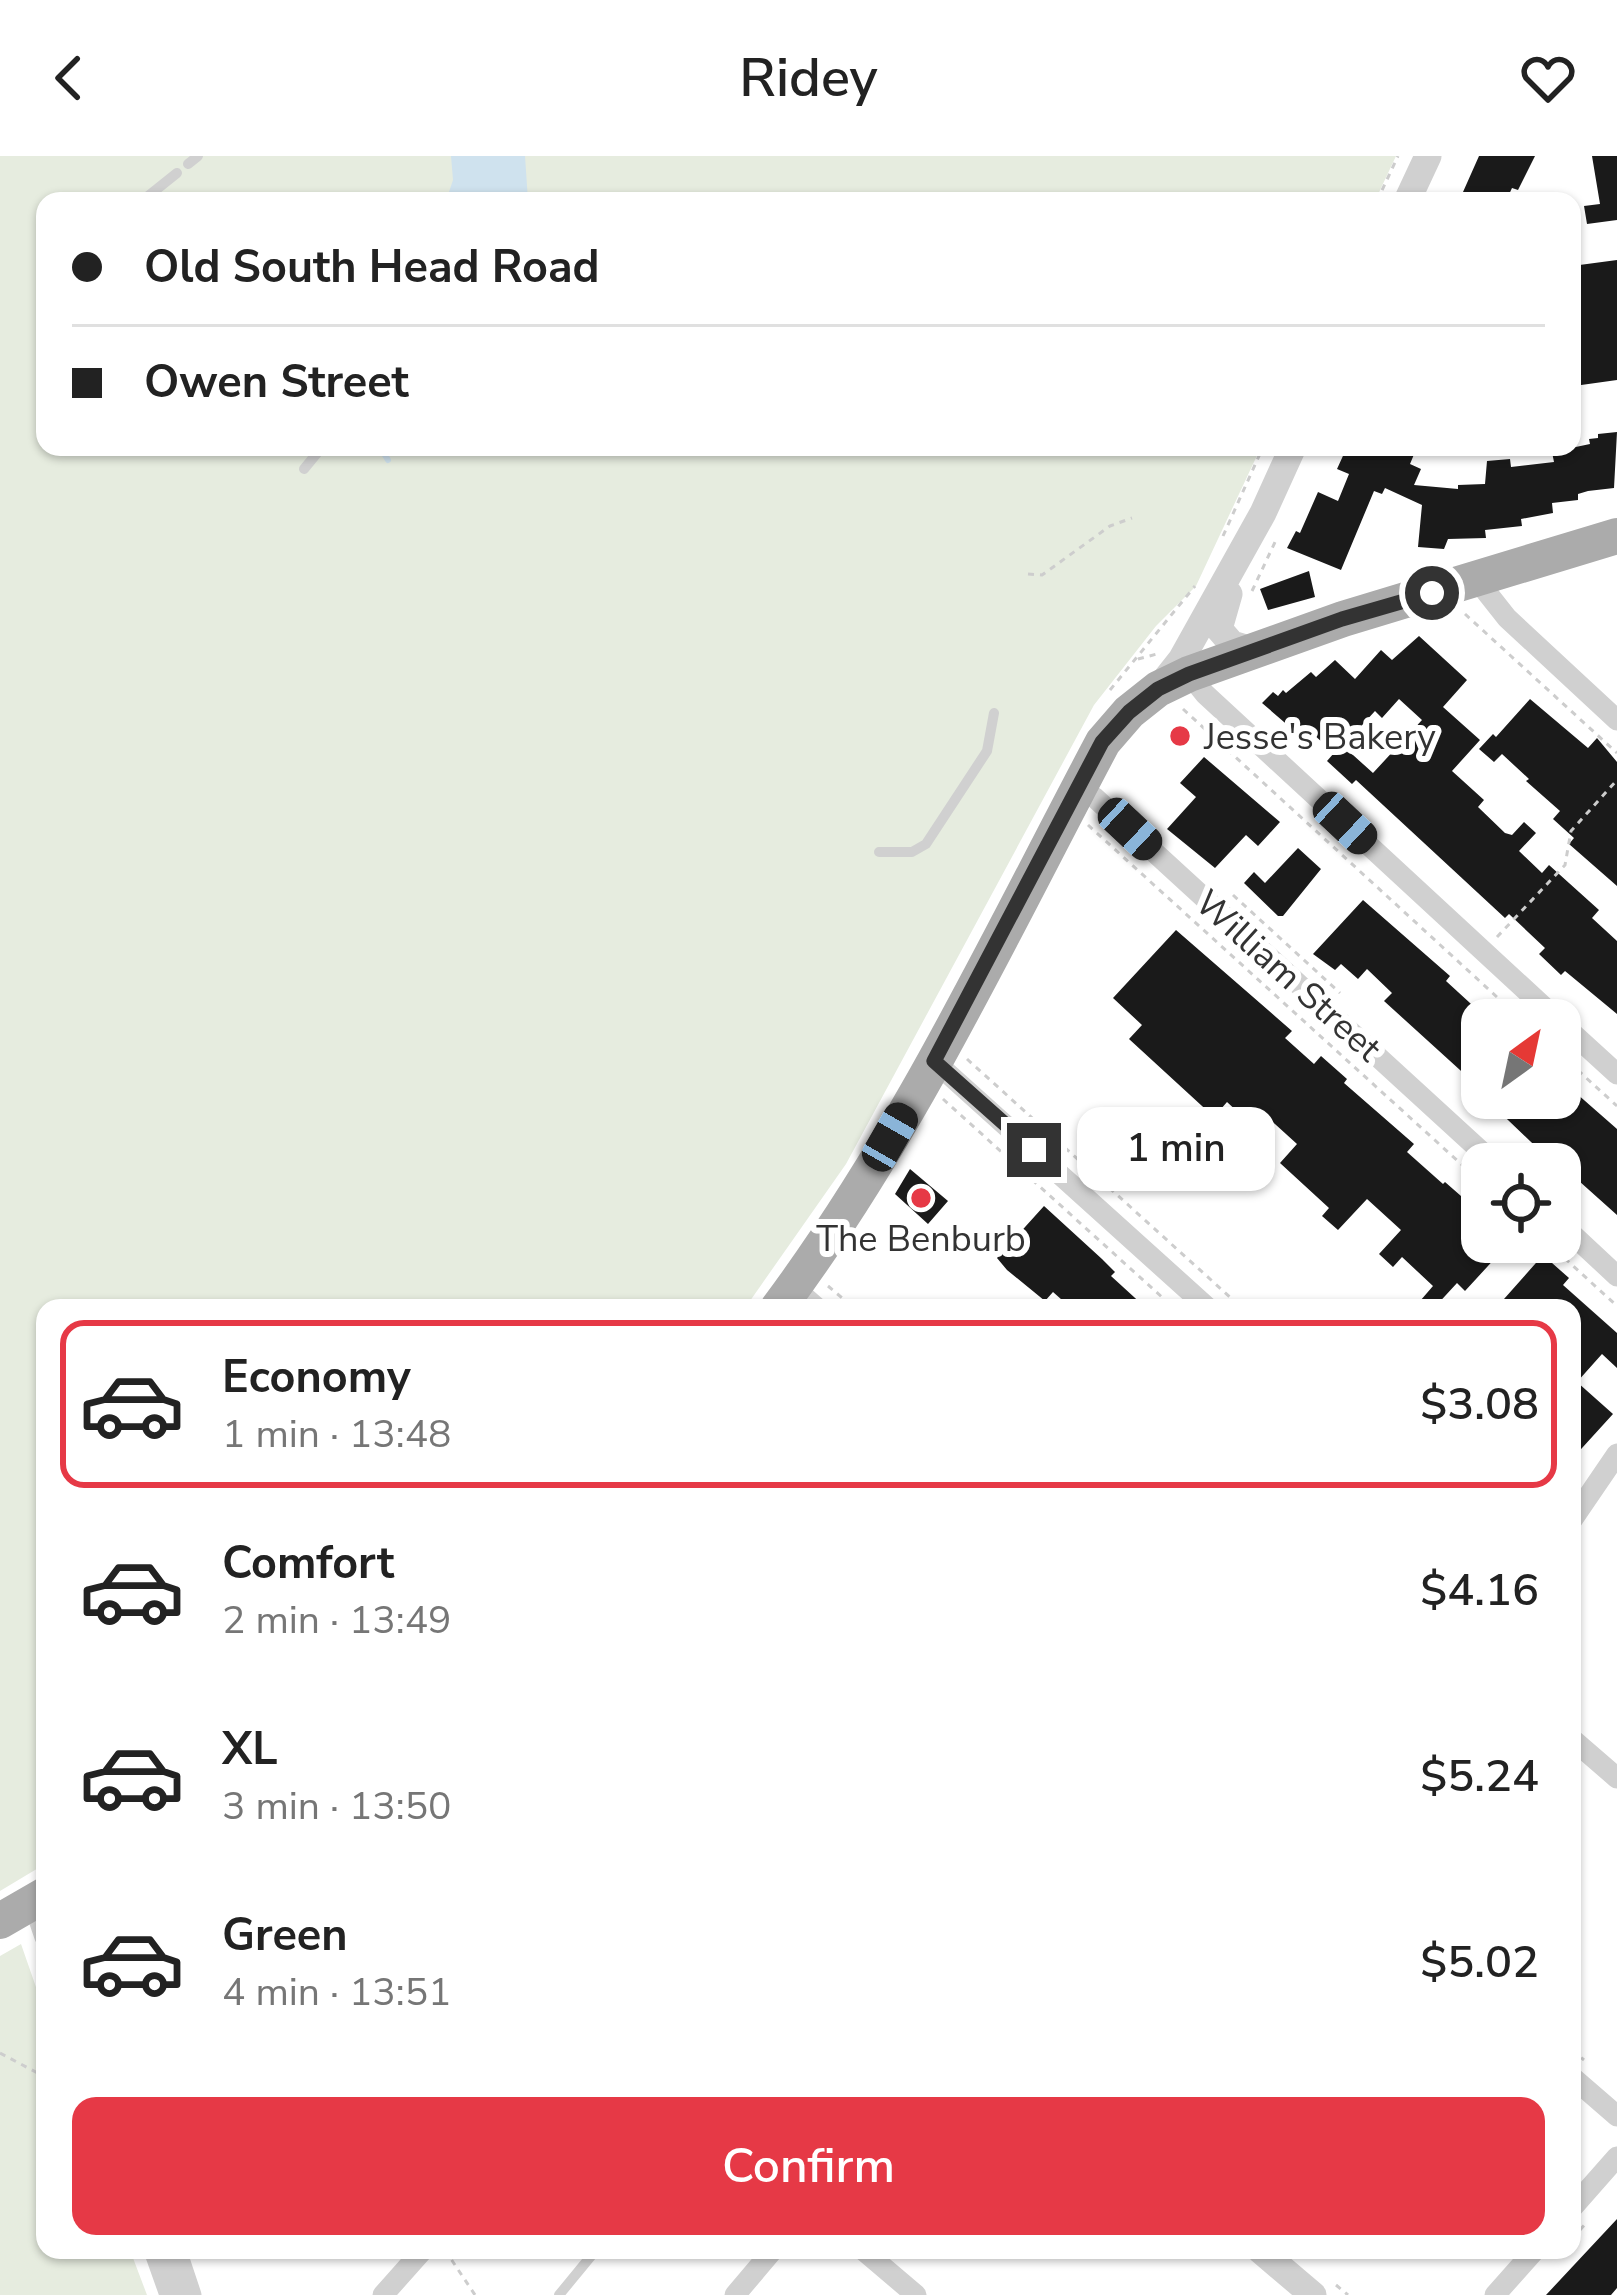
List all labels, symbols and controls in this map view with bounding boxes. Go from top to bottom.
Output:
text: Ridey [739,41,878,115]
icon: back [36,45,102,111]
icon: heart [1515,45,1581,111]
text: Old South Head Road [144,237,600,298]
text: Owen Street [144,352,409,413]
route start [1405,566,1459,620]
place label: Jesse's Bakery [1203,713,1436,762]
marker: Jesse's Bakery [1167,723,1193,749]
car [1306,785,1384,861]
car [1091,791,1169,867]
street label: William Street [1184,879,1392,1073]
north arrow [1461,999,1581,1119]
map controls [1461,999,1581,1263]
car [856,1097,924,1177]
callout: 1 min [1076,1108,1274,1192]
text: 1 min [1126,1122,1226,1175]
route end [1007,1123,1061,1177]
button: locate [1461,1143,1581,1263]
marker: The Benburb [908,1185,934,1211]
place label: The Benburb [816,1215,1026,1264]
text: Economy [222,1347,411,1408]
icon: car [78,1350,186,1458]
text: $3.08 [1420,1374,1539,1435]
text: 1 min · 13:48 [222,1408,451,1461]
text: Comfort [222,1533,394,1594]
icon: car [78,1536,186,1644]
text: $4.16 [1420,1560,1539,1621]
text: 2 min · 13:49 [222,1594,451,1647]
text: XL [222,1719,278,1780]
icon: car [78,1722,186,1830]
text: $5.24 [1420,1746,1539,1807]
text: 3 min · 13:50 [222,1780,451,1833]
text: Green [222,1905,348,1966]
icon: car [78,1908,186,2016]
text: $5.02 [1420,1932,1539,1993]
text: 4 min · 13:51 [222,1966,451,2019]
button: Confirm [72,2097,1545,2235]

